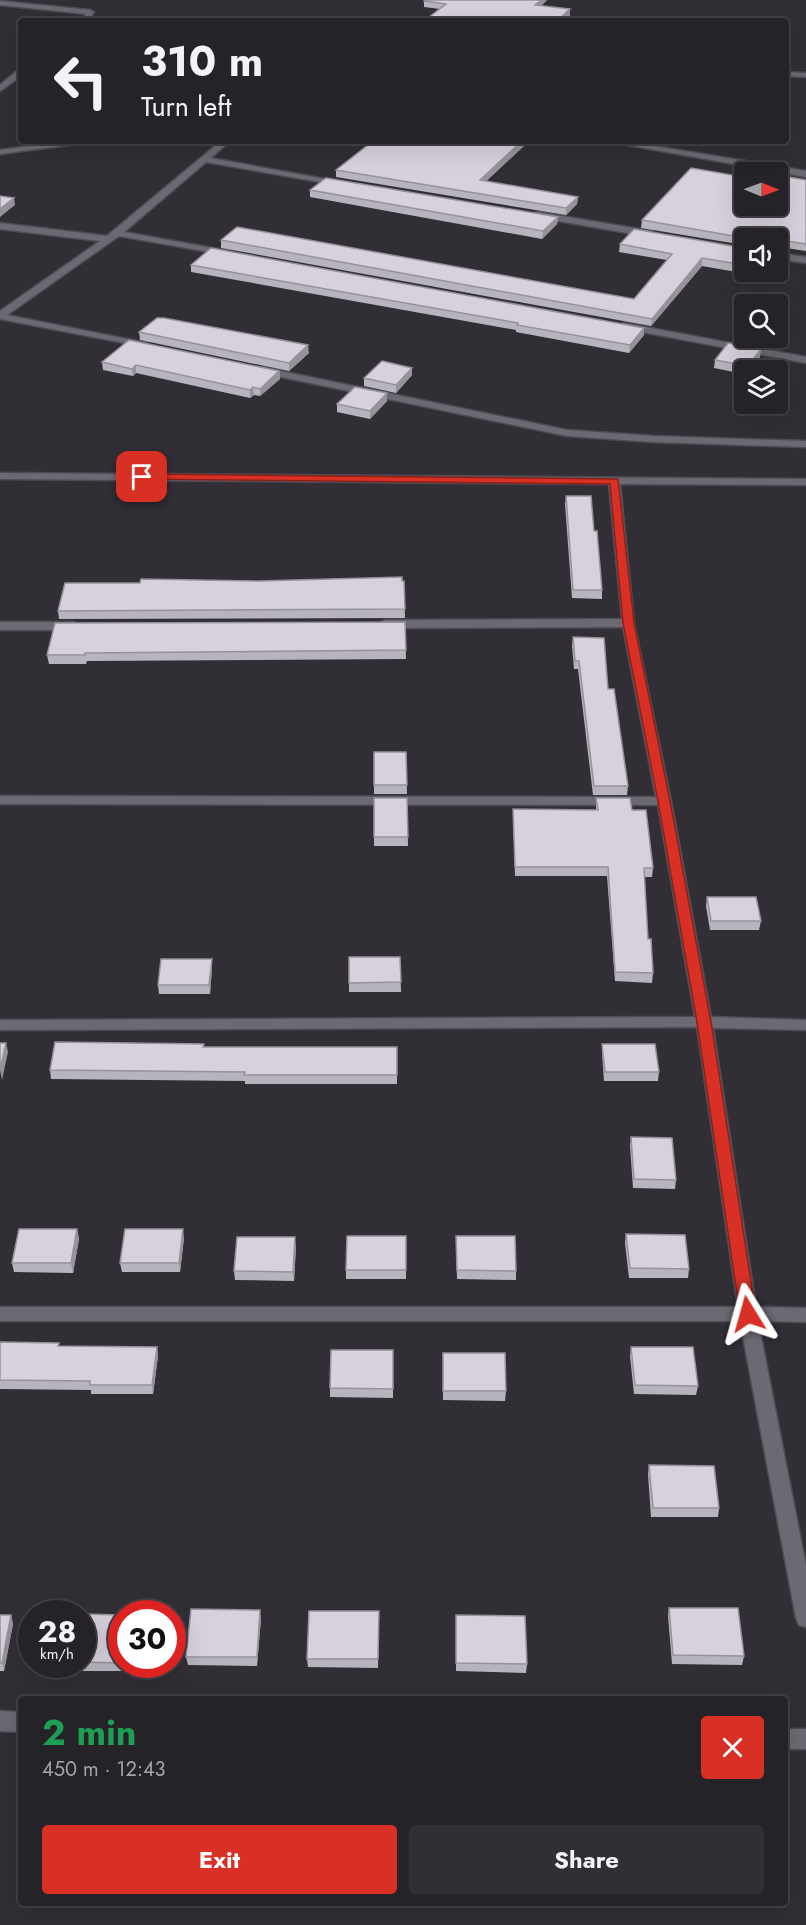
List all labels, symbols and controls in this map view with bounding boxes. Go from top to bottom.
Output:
text: 310 m [141,31,263,92]
icon: left [42,42,120,120]
text: Turn left [141,87,231,126]
north arrow [734,162,788,216]
map controls [734,162,788,414]
button: sound [734,228,788,282]
button: search [734,294,788,348]
button: layers [734,360,788,414]
pin [116,451,167,502]
icon: arrive [125,460,158,493]
position arrow [716,1282,780,1346]
speed limit sign: 30 [108,1600,186,1678]
text: 28 [38,1610,76,1653]
text: km/h [40,1643,74,1665]
text: 2 min [42,1706,137,1758]
button: close [701,1716,764,1779]
text: 450 m · 12:43 [42,1755,166,1784]
button: Exit [42,1825,397,1894]
button: Share [409,1825,764,1894]

